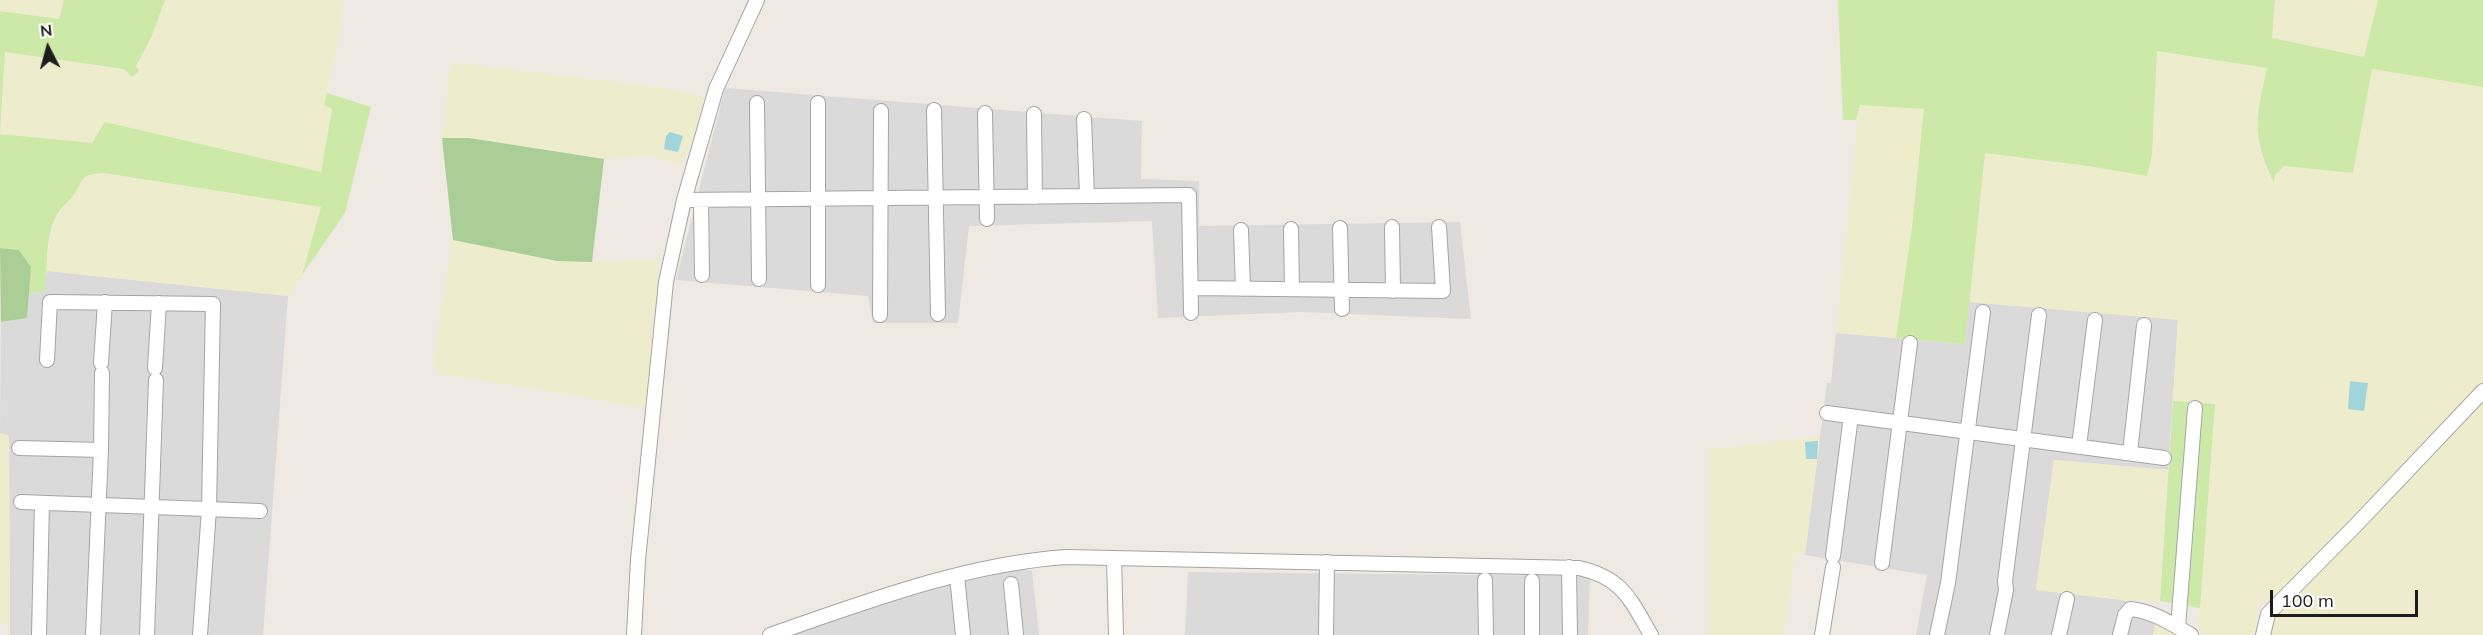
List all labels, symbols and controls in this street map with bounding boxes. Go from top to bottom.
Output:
north arrow [18,18,78,78]
text: N [39,20,53,41]
scale bar [2273,578,2422,616]
text: 100 m [2281,589,2334,612]

